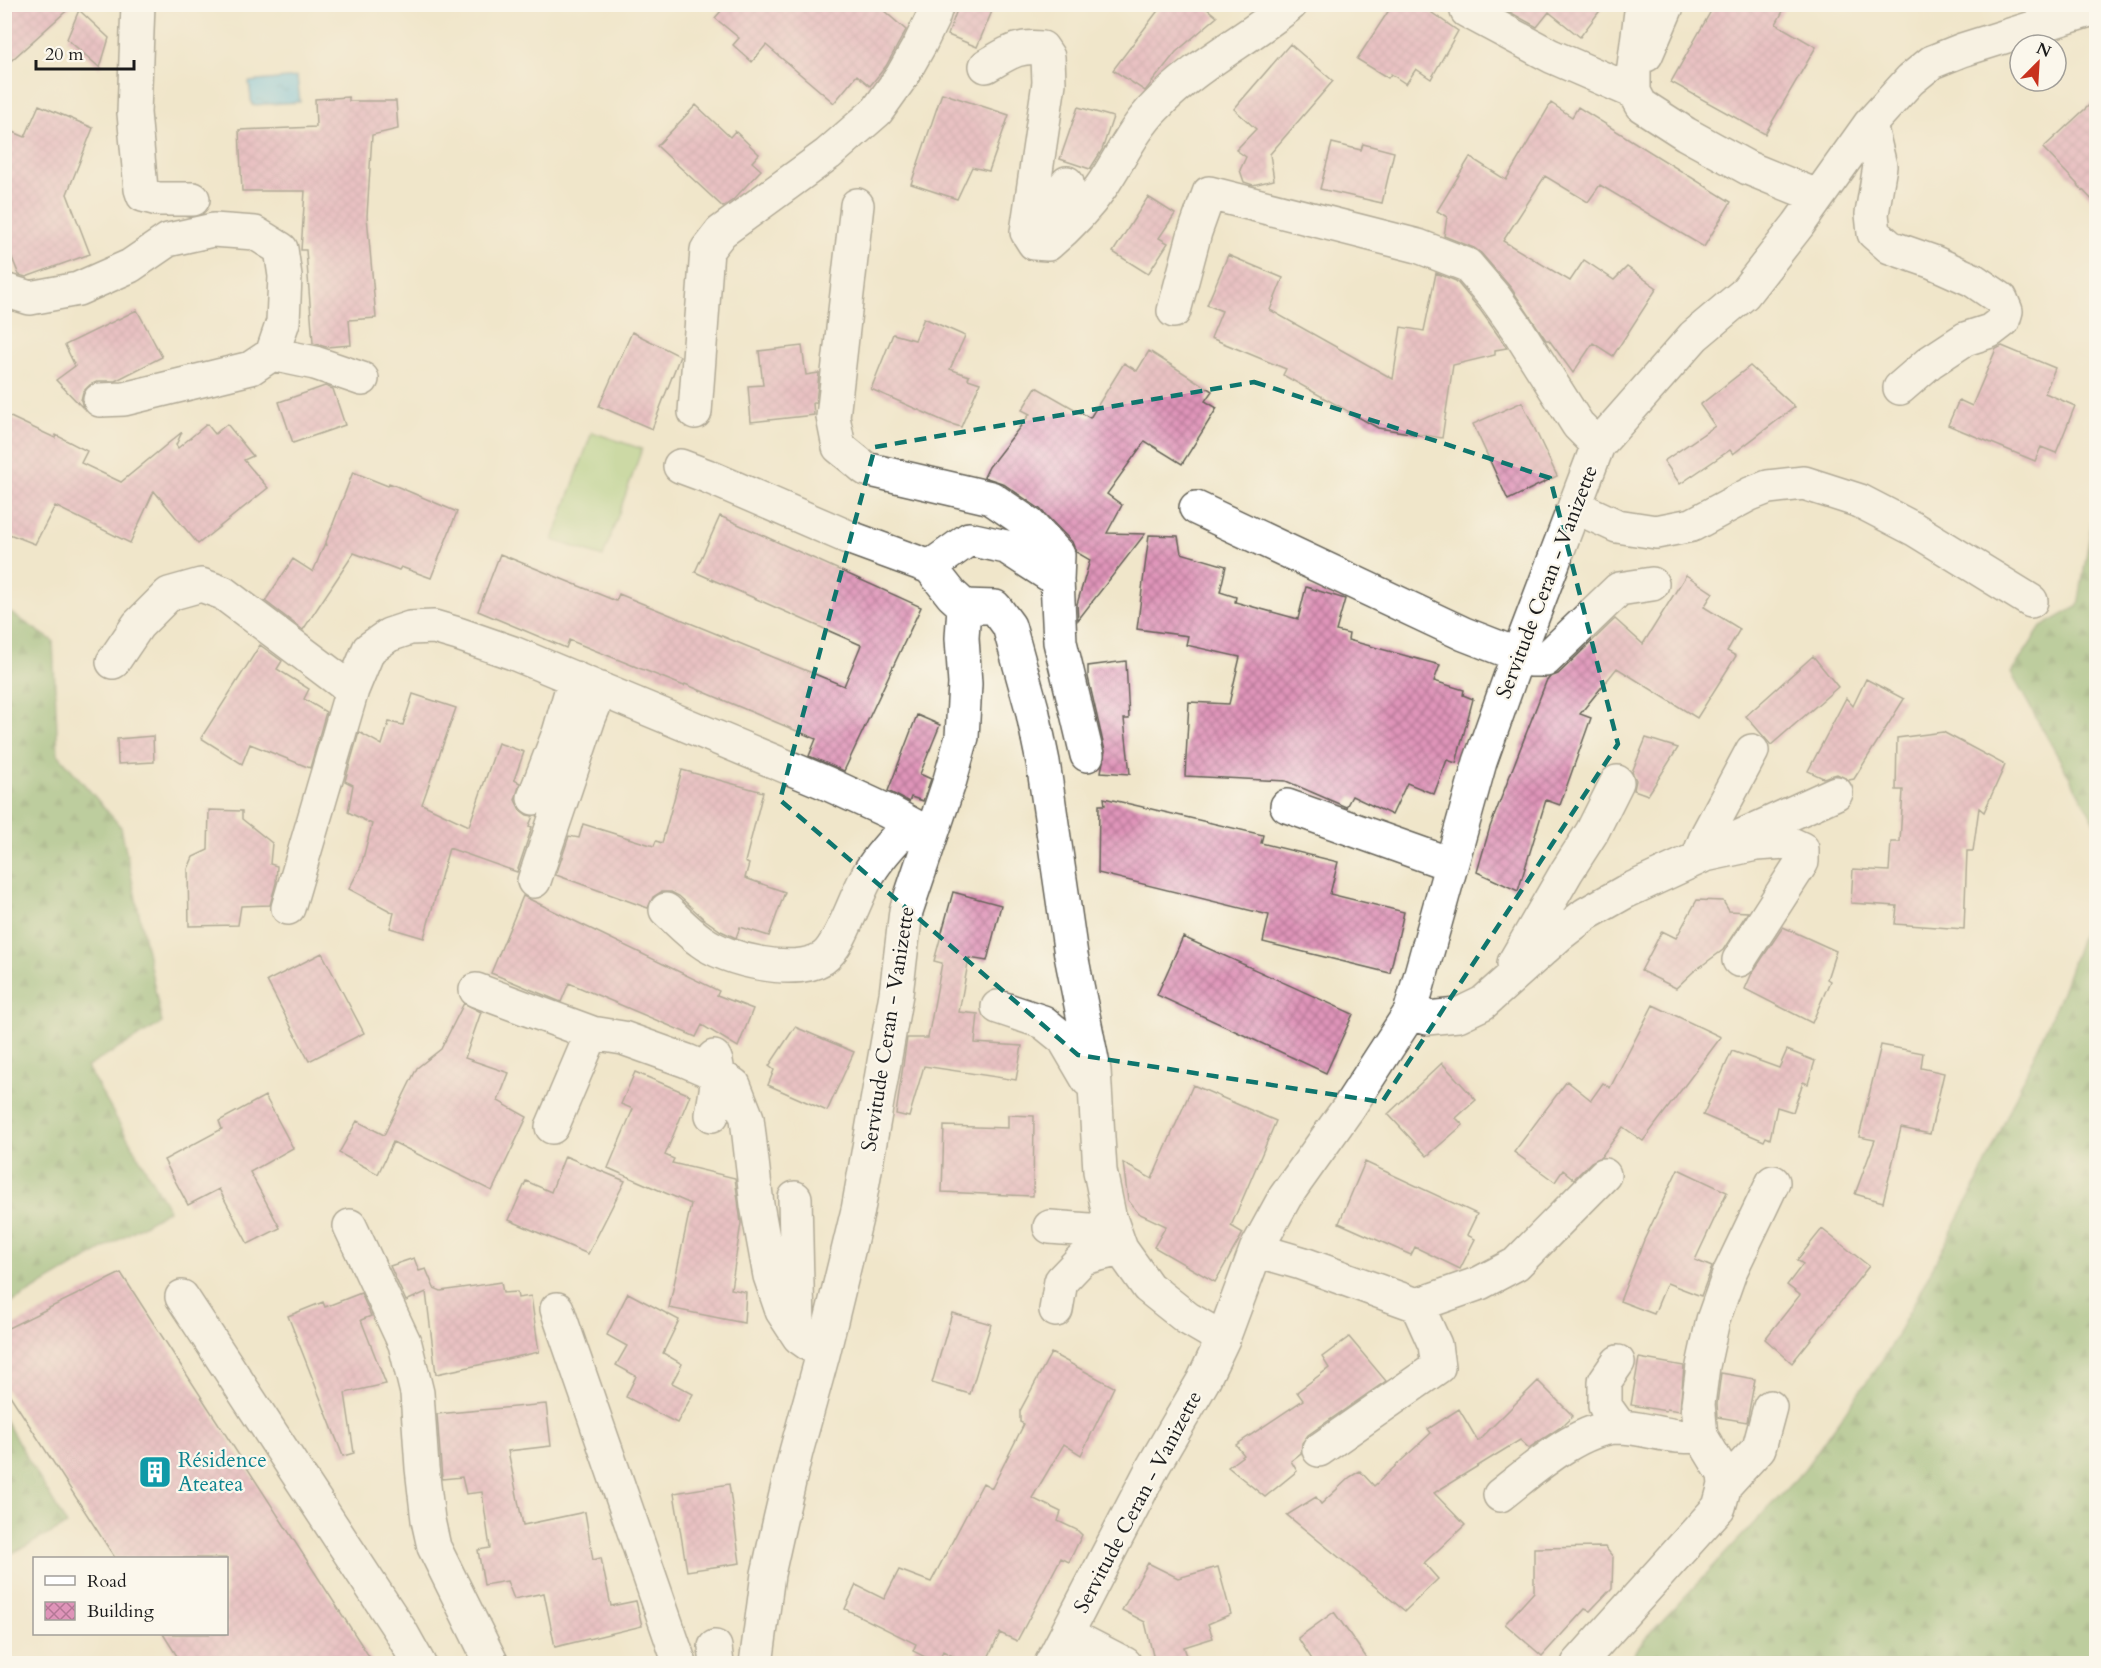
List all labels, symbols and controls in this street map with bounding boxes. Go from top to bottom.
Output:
scale bar [36,33,134,71]
north arrow [2008,33,2068,93]
text: N [2033,37,2055,63]
text: 20 m [45,42,84,67]
street label: Servitude Ceran - Vanizette [1489,461,1605,703]
street label: Servitude Ceran - Vanizette [854,904,922,1154]
street label: Servitude Ceran - Vanizette [1067,1386,1209,1618]
place label: Résidence Ateatea [178,1446,267,1499]
building icon: Résidence Ateatea [137,1454,173,1490]
legend [33,1557,228,1635]
text: Road [87,1569,127,1594]
text: Building [87,1599,155,1624]

